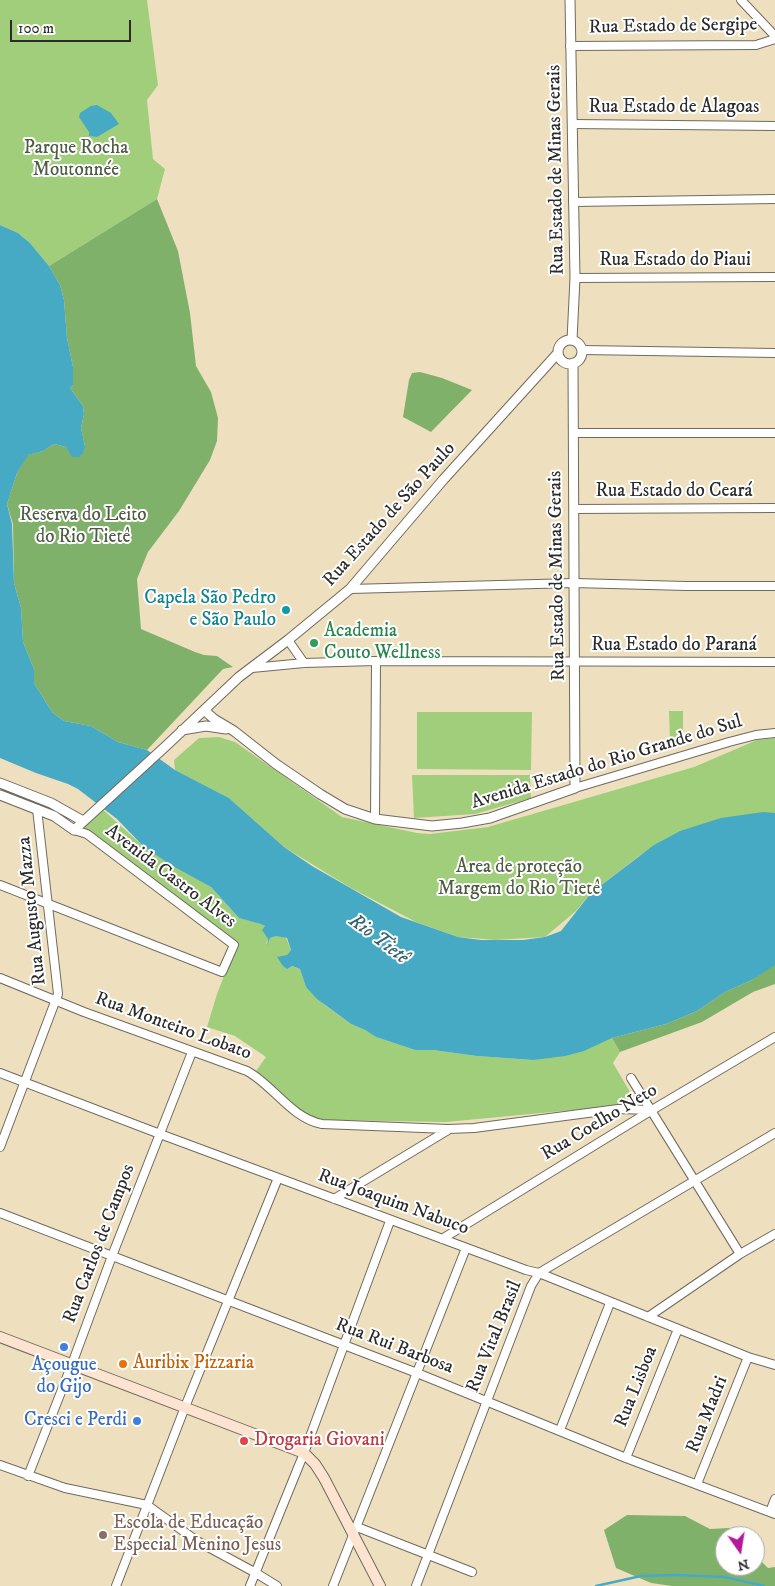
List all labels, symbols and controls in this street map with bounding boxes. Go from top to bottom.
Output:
scale bar [12,10,134,42]
street label: Rua Estado de Sergipe [589,14,757,40]
text: 100 m [18,19,54,38]
street label: Rua Estado de Minas Gerais [544,65,570,275]
street label: Rua Estado de Alagoas [589,97,759,119]
park label: Parque Rocha Moutonnée [24,138,128,182]
street label: Rua Estado do Piaui [599,250,751,272]
street label: Rua Estado de São Paulo [319,438,461,592]
street label: Rua Estado de Minas Gerais [545,471,571,681]
street label: Rua Estado do Ceará [595,481,753,503]
park label: Reserva do Leito do Rio Tietê [20,505,146,549]
place label: Capela São Pedro e São Paulo [144,588,276,632]
marker: Capela São Pedro e São Paulo [280,604,292,616]
place label: Academia Couto Wellness [324,621,441,665]
street label: Rua Estado do Paraná [591,635,757,657]
marker: Academia Couto Wellness [308,637,320,649]
street label: Avenida Estado do Rio Grande do Sul [469,711,745,815]
street label: Avenida Castro Alves [100,820,240,934]
street label: Rua Augusto Mazza [14,836,52,986]
park label: Area de proteção Margem do Rio Tietê [438,857,600,901]
water label: Rio Tietê [343,910,413,970]
street label: Rua Monteiro Lobato [92,988,254,1066]
street label: Rua Coelho Neto [538,1079,662,1167]
street label: Rua Carlos de Campos [59,1161,141,1327]
street label: Rua Joaquim Nabuco [314,1165,472,1241]
street label: Rua Vital Brasil [462,1278,528,1396]
street label: Rua Rui Barbosa [332,1314,456,1380]
marker: Açougue do Gijo [58,1341,70,1353]
street label: Rua Lisboa [610,1343,664,1431]
place label: Auribix Pizzaria [133,1353,254,1375]
place label: Açougue do Gijo [32,1355,96,1399]
marker: Auribix Pizzaria [117,1358,129,1370]
street label: Rua Madri [682,1373,734,1457]
place label: Cresci e Perdi [24,1410,127,1432]
marker: Cresci e Perdi [131,1415,143,1427]
place label: Drogaria Giovani [254,1430,385,1452]
marker: Drogaria Giovani [238,1435,250,1447]
place label: Escola de Educação Especial Menino Jesus [113,1513,281,1557]
north arrow [715,1526,765,1576]
marker: Escola de Educação Especial Menino Jesus [97,1529,109,1541]
text: N [736,1555,751,1575]

